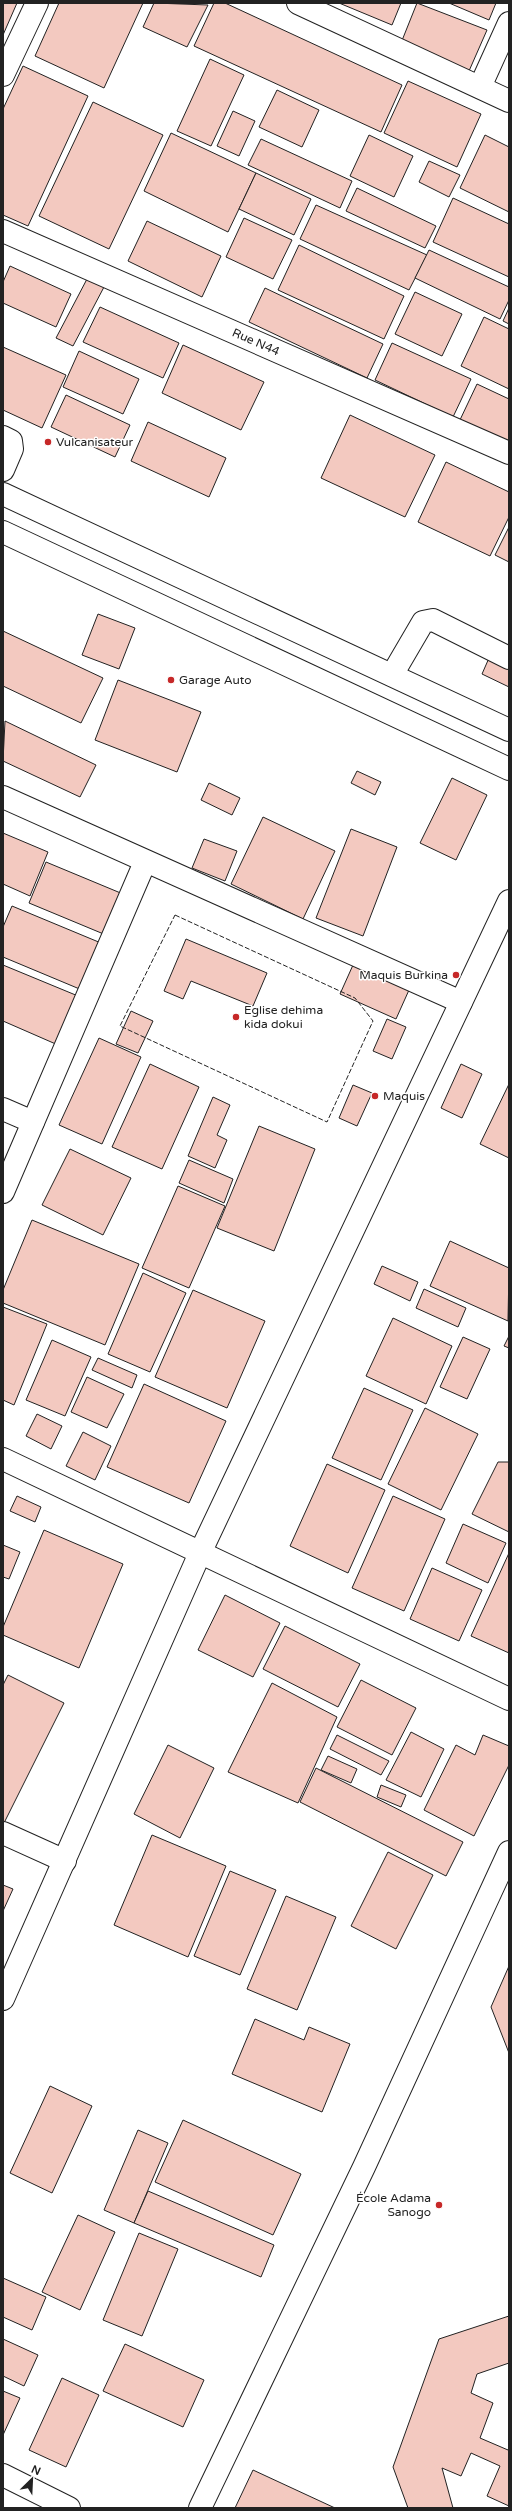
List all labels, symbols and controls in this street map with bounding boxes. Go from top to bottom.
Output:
street label: Rue N44 [230,325,282,359]
place label: Vulcanisateur [56,435,134,449]
marker: Vulcanisateur [43,437,53,447]
place label: Garage Auto [179,673,252,687]
marker: Garage Auto [166,675,176,685]
place label: Maquis Burkina [359,968,448,982]
marker: Maquis Burkina [451,970,461,980]
place label: Eglise dehima kida dokui [244,1003,323,1031]
marker: Eglise dehima kida dokui [231,1012,241,1022]
place label: Maquis [383,1089,425,1103]
marker: Maquis [370,1091,380,1101]
place label: École Adama Sanogo [356,2191,431,2219]
marker: École Adama Sanogo [434,2200,444,2210]
north arrow [12,2459,52,2499]
text: N [29,2463,43,2478]

